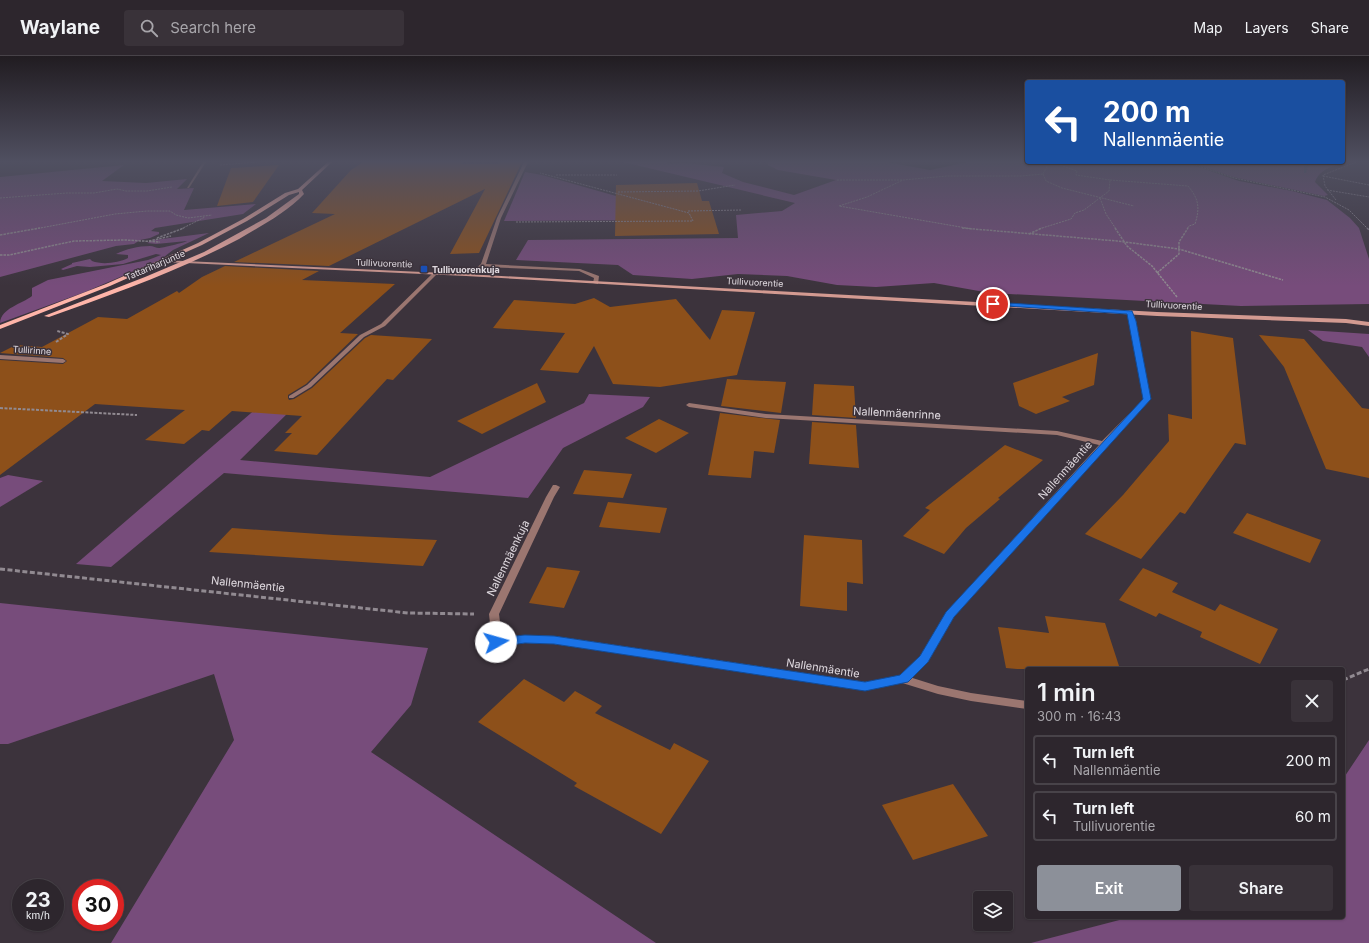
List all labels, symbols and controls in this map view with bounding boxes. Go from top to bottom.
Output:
search box [124,10,404,46]
text: Waylane [20,16,100,39]
icon: search [138,17,160,39]
text: Search here [170,18,256,37]
text: Map [1194,19,1223,36]
text: Layers [1245,19,1289,36]
text: Share [1311,19,1349,36]
text: 200 m [1103,95,1191,129]
icon: left [1037,96,1089,148]
text: Nallenmäentie [1103,129,1224,150]
street label: Tattariharjuntie [123,247,187,283]
street label: Tullivuorentie [355,257,413,269]
marker: Tullivuorenkuja [419,264,429,274]
place label: Tullivuorenkuja [432,264,500,275]
street label: Tullivuorentie [726,275,784,289]
pin [976,287,1010,321]
icon: arrive [982,293,1004,315]
street label: Tullivuorentie [1145,298,1203,312]
street label: Tullirinne [12,343,52,357]
street label: Nallenmäenrinne [853,404,941,422]
street label: Nallenmäentie [1035,438,1095,502]
street label: Nallenmäenkuja [484,518,532,598]
street label: Nallenmäentie [210,573,286,595]
position arrow [475,621,517,663]
street label: Nallenmäentie [785,655,861,681]
text: 1 min [1037,678,1096,707]
button: close [1291,680,1333,722]
text: 300 m · 16:43 [1037,708,1121,724]
text: Turn left [1073,743,1134,762]
icon: left [1039,749,1061,771]
text: 200 m [1286,751,1331,770]
text: Nallenmäentie [1073,762,1161,778]
text: Turn left [1073,799,1134,818]
icon: left [1039,805,1061,827]
text: 60 m [1295,807,1331,826]
text: Tullivuorentie [1073,818,1155,834]
button: Exit [1037,865,1181,911]
button: Share [1189,865,1333,911]
speed limit sign: 30 [72,879,124,931]
text: 23 [25,888,51,912]
map controls [973,891,1013,931]
button: layers [973,891,1013,931]
text: km/h [26,909,50,921]

